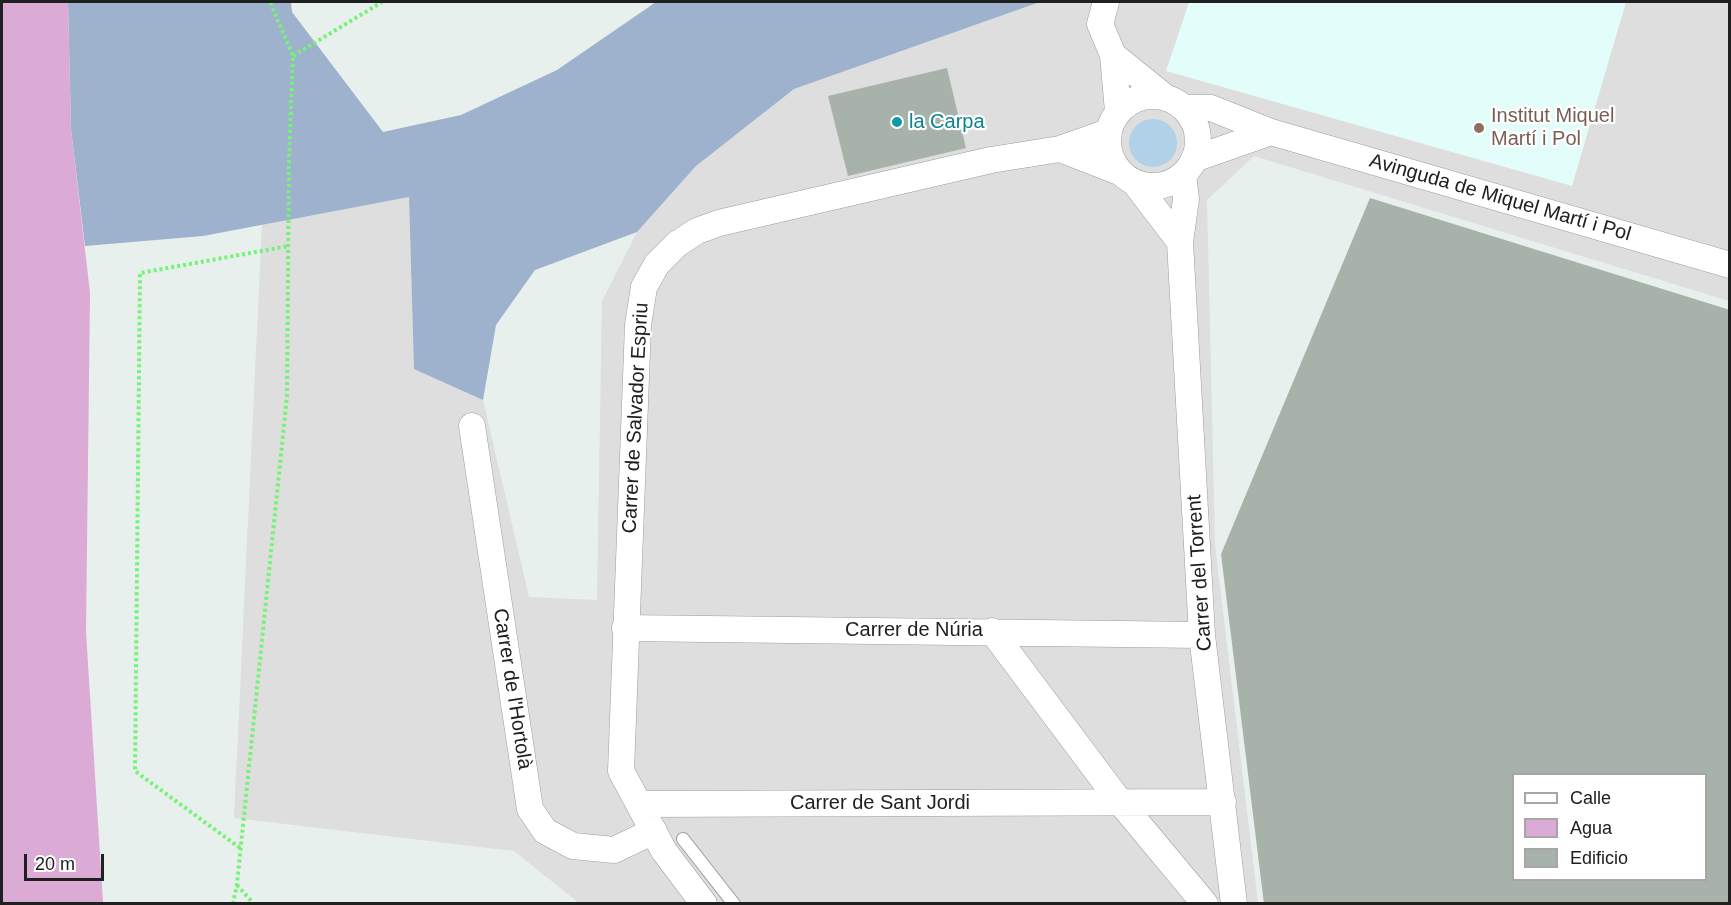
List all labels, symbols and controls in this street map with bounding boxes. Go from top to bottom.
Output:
place label: Institut Miquel Martí i Pol [1491,104,1614,151]
place label: la Carpa [909,110,985,134]
marker: la Carpa [890,115,904,129]
marker: Institut Miquel Martí i Pol [1472,121,1486,135]
street label: Avinguda de Miquel Martí i Pol [1366,149,1634,247]
street label: Carrer de Salvador Espriu [618,302,654,534]
street label: Carrer del Torrent [1183,494,1217,652]
street label: Carrer de l'Hortolà [487,607,537,771]
street label: Carrer de Núria [845,618,983,642]
legend [1512,773,1707,881]
text: Calle [1570,788,1611,808]
street label: Carrer de Sant Jordi [790,791,970,815]
text: Agua [1570,818,1612,838]
scale bar [27,842,106,880]
text: Edificio [1570,848,1628,868]
text: 20 m [35,854,75,874]

